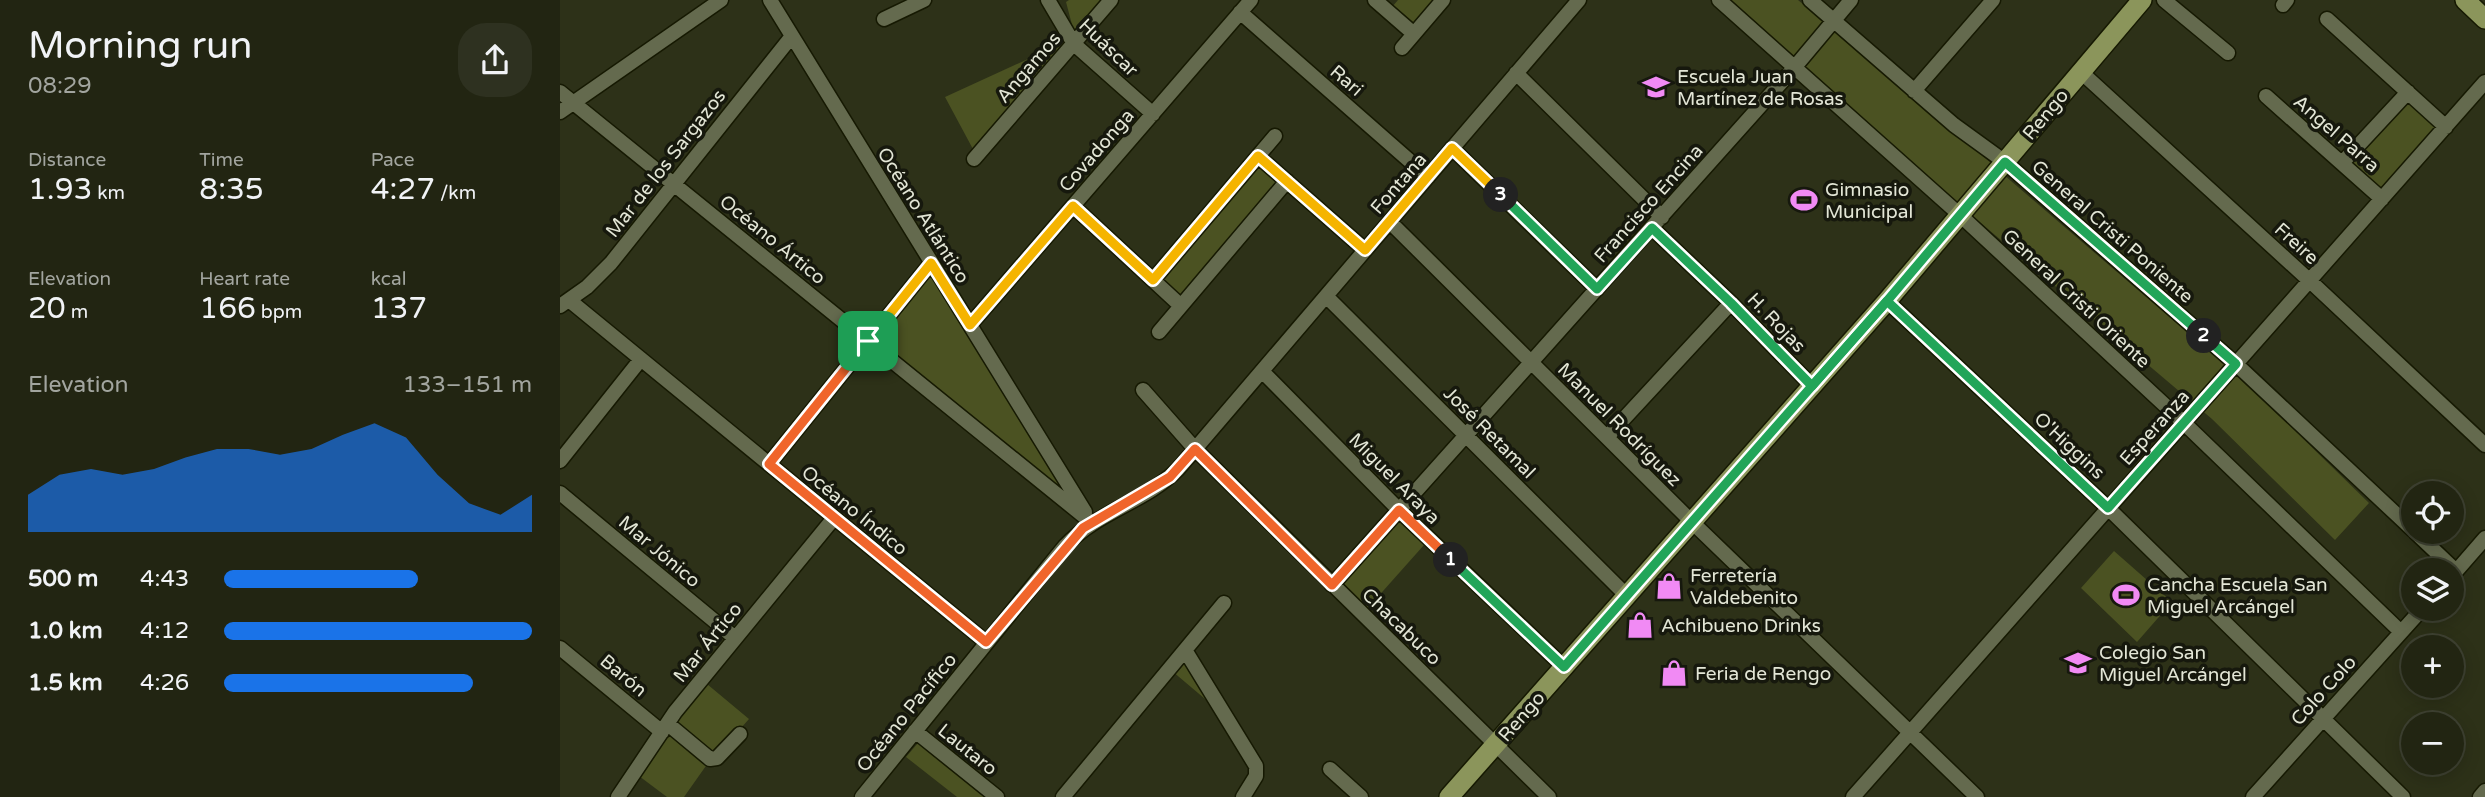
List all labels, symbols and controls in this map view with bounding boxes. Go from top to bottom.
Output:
street label: Huáscar [1074,14,1143,82]
text: Morning run [28,23,252,69]
button: share [458,23,532,97]
street label: Angamos [992,28,1065,107]
street label: Rari [1325,61,1367,101]
place label: Escuela Juan Martínez de Rosas [1677,66,1844,110]
text: 08:29 [28,72,92,100]
school or university icon: Escuela Juan Martínez de Rosas [1641,72,1671,102]
street label: Mar de los Sargazos [601,85,730,242]
street label: Rengo [2018,85,2073,144]
street label: Angel Parra [2289,91,2384,177]
street label: Covadonga [1055,105,1139,197]
street label: Francisco Encina [1590,140,1708,267]
street label: Océano Atlántico [873,144,974,287]
text: Distance [28,149,106,171]
text: Time [199,149,244,171]
text: Pace [371,149,414,171]
street label: Fontana [1366,149,1431,219]
street label: General Cristi Poniente [2027,156,2197,308]
text: 1.93 [28,171,92,208]
text: 8:35 [199,171,264,208]
text: 4:27 [371,171,435,208]
pin: 3 [1483,178,1518,212]
place label: Gimnasio Municipal [1825,179,1913,223]
text: km [92,182,125,204]
text: /km [435,182,476,204]
text: 3 [1495,183,1506,205]
sports icon: Gimnasio Municipal [1789,185,1819,215]
street label: Océano Ártico [715,190,830,289]
street label: Freire [2270,218,2323,269]
street label: General Cristi Oriente [1998,225,2155,373]
text: Elevation [28,268,111,290]
text: Heart rate [199,268,290,290]
text: kcal [371,268,406,290]
street label: H. Rojas [1743,288,1810,357]
text: 20 [28,290,66,327]
text: 166 [199,290,256,327]
text: 137 [371,290,427,327]
text: m [66,301,88,323]
text: bpm [256,301,302,323]
pin [838,311,898,371]
pin: 2 [2186,318,2222,354]
icon: arrive [849,322,887,360]
text: 2 [2198,324,2209,346]
street label: Manuel Rodríguez [1553,358,1686,491]
text: Elevation [28,371,129,399]
text: 133–151 m [403,371,532,399]
street label: José Retamal [1439,382,1540,483]
street label: Esperanza [2115,386,2194,470]
street label: O'Higgins [2030,408,2109,484]
street label: Miguel Araya [1344,429,1444,529]
street label: Océano Índico [797,461,912,560]
map controls [2401,481,2464,775]
button: locate [2401,481,2464,544]
street label: Mar Jónico [614,511,705,592]
pin: 1 [1434,542,1468,578]
text: 1 [1445,548,1456,570]
button: layers [2401,558,2464,621]
text: 500 m [28,565,98,593]
text: 4:43 [140,565,189,593]
place label: Ferretería Valdebenito [1690,565,1798,609]
shop icon: Ferretería Valdebenito [1654,571,1684,601]
place label: Cancha Escuela San Miguel Arcángel [2147,574,2328,618]
sports icon: Cancha Escuela San Miguel Arcángel [2111,580,2141,610]
street label: Chacabuco [1357,584,1445,670]
street label: Mar Ártico [668,598,747,687]
shop icon: Achibueno Drinks [1625,610,1655,640]
place label: Achibueno Drinks [1661,615,1821,637]
text: 1.0 km [28,617,103,645]
text: 4:12 [140,617,189,645]
button: + [2401,635,2464,698]
place label: Colegio San Miguel Arcángel [2099,642,2247,686]
school or university icon: Colegio San Miguel Arcángel [2063,648,2093,678]
street label: Océano Pacífico [852,649,961,776]
street label: Barón [596,650,651,702]
street label: Colo Colo [2287,651,2361,730]
shop icon: Feria de Rengo [1659,658,1689,688]
place label: Feria de Rengo [1695,663,1831,685]
text: 1.5 km [28,669,103,697]
text: 4:26 [140,669,189,697]
street label: Rengo [1494,687,1550,746]
button: − [2401,712,2464,775]
street label: Lautaro [933,719,1001,780]

